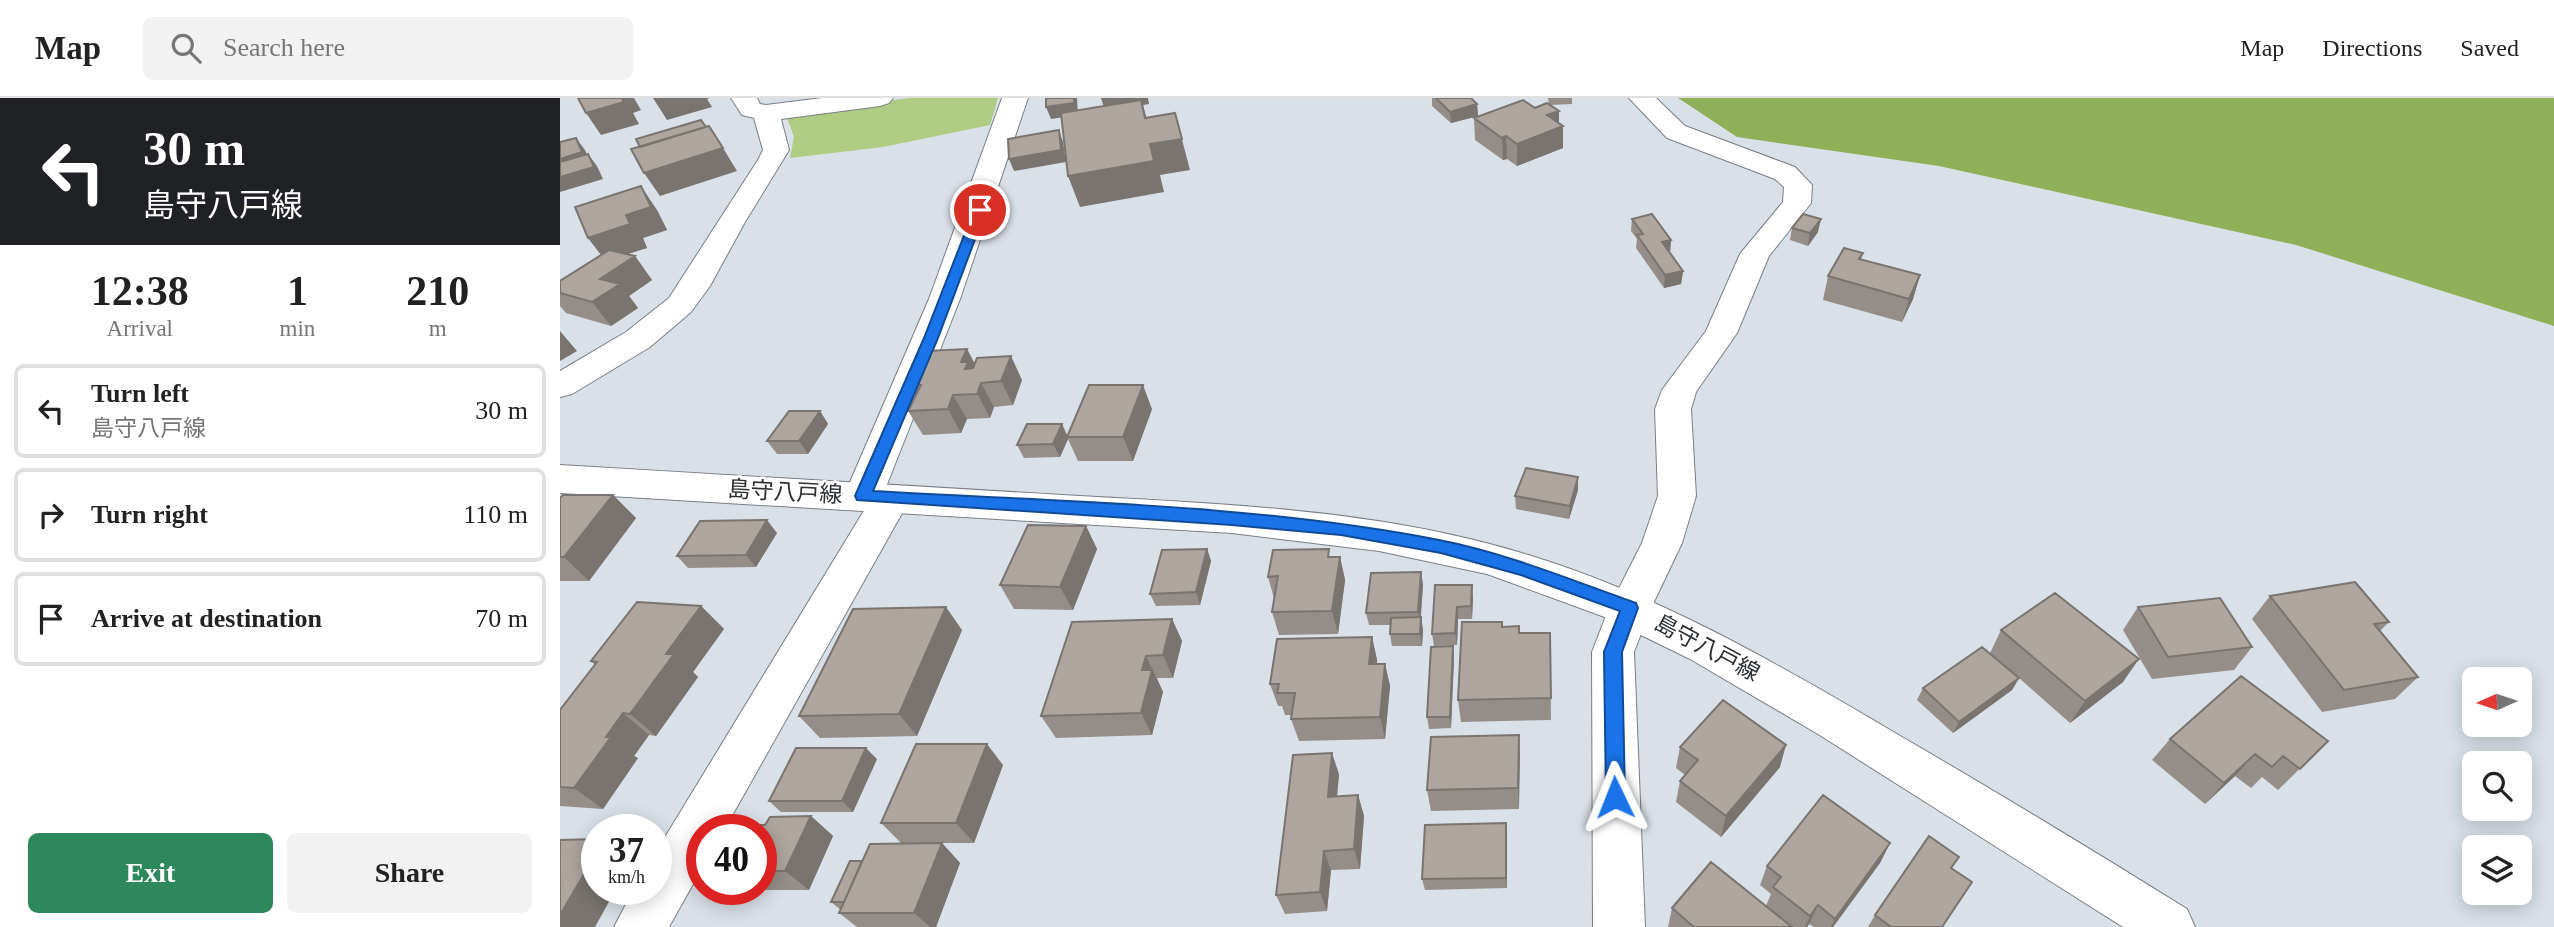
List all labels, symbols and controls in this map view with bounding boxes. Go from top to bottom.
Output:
search box [143,17,633,80]
icon: search [167,29,205,67]
text: Map [35,30,101,66]
text: Search here [223,33,345,62]
text: Map [2240,35,2284,61]
text: Directions [2322,35,2422,61]
text: Saved [2460,35,2519,61]
text: 30 m [143,121,245,176]
icon: left [28,126,119,217]
pin [950,180,1010,240]
text: 島守八戸線 [143,187,303,223]
icon: arrive [961,191,999,229]
text: 12:38 [91,268,189,314]
text: 1 [287,268,308,314]
text: 210 [406,268,469,314]
text: Arrival [107,316,173,341]
text: min [280,316,315,341]
text: m [429,316,447,341]
text: Turn left [91,379,189,408]
icon: left [32,392,70,430]
text: 30 m [475,396,528,425]
text: 島守八戸線 [91,416,206,441]
street label: 島守八戸線 [727,477,843,507]
icon: right [32,496,70,534]
text: Turn right [91,500,208,529]
text: 110 m [463,500,528,529]
icon: arrive [32,600,70,638]
text: Arrive at destination [91,604,322,633]
text: 70 m [475,604,528,633]
street label: 島守八戸線 [1650,610,1764,686]
north arrow [2462,667,2532,737]
map controls [2462,667,2532,905]
button: search [2462,751,2532,821]
position arrow [1578,760,1652,834]
speed limit sign: 40 [686,814,777,905]
text: 37 [609,831,644,870]
button: Exit [28,833,273,913]
button: Share [287,833,532,913]
button: layers [2462,835,2532,905]
text: km/h [608,867,645,887]

